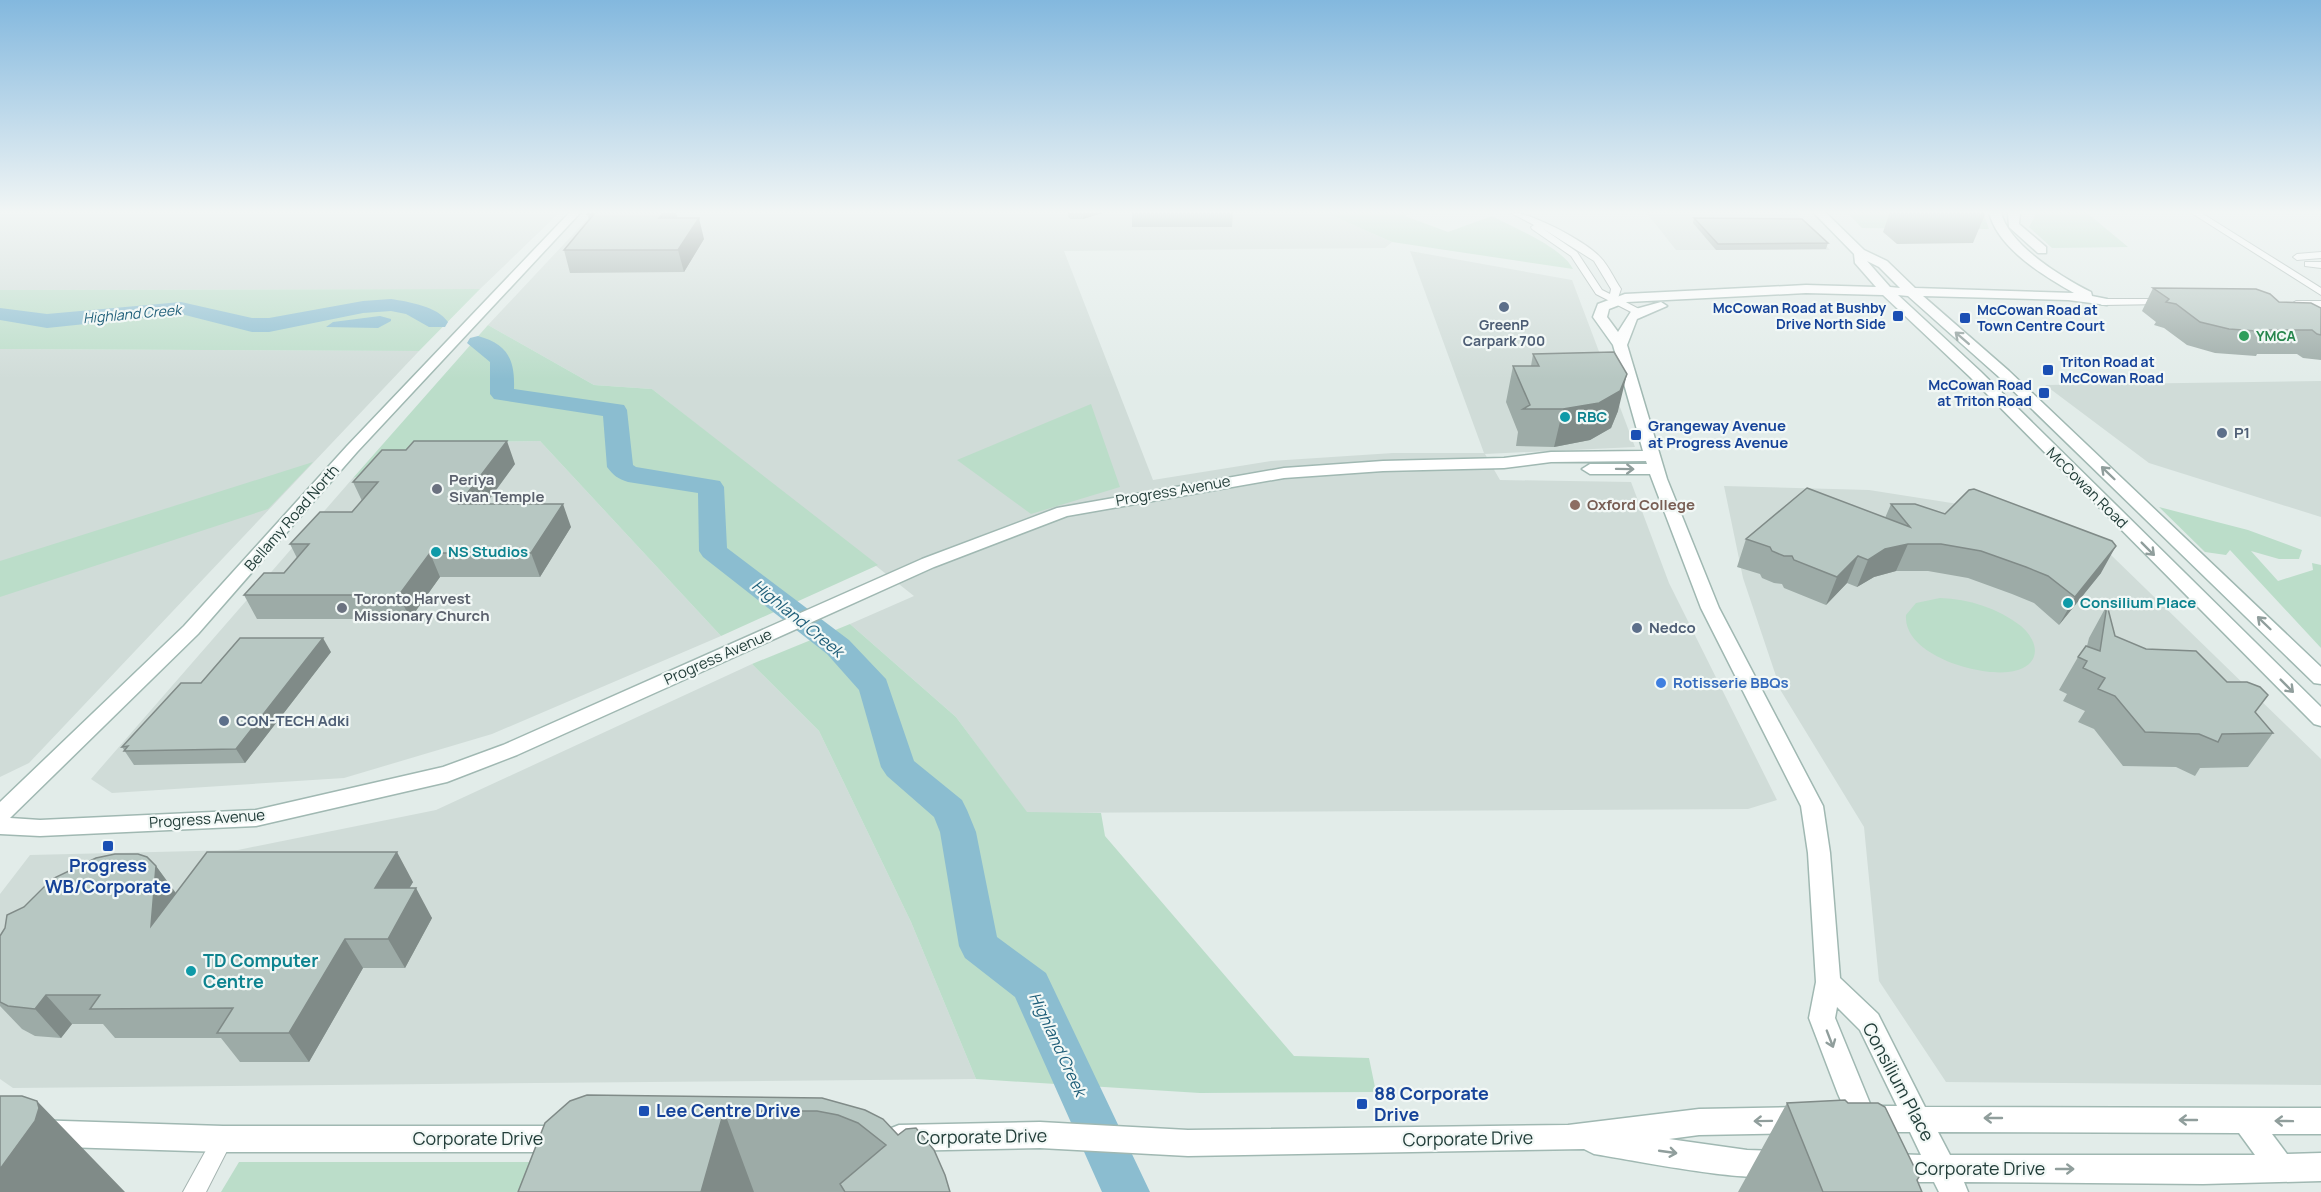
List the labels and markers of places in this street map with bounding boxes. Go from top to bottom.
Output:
place label: McCowan Road at Bushby Drive North Side [1713,298,1886,333]
marker: GreenP Carpark 700 [1497,300,1511,314]
place label: McCowan Road at Town Centre Court [1977,300,2105,335]
marker: McCowan Road at Bushby Drive North Side [1891,309,1905,323]
marker: McCowan Road at Town Centre Court [1958,311,1972,325]
place label: GreenP Carpark 700 [1463,315,1545,350]
place label: YMCA [2256,326,2297,345]
marker: YMCA [2237,329,2251,343]
place label: Triton Road at McCowan Road [2060,352,2164,387]
marker: Triton Road at McCowan Road [2041,363,2055,377]
place label: McCowan Road at Triton Road [1928,375,2032,410]
marker: McCowan Road at Triton Road [2037,386,2051,400]
place label: RBC [1577,406,1607,427]
marker: RBC [1558,410,1572,424]
place label: Grangeway Avenue at Progress Avenue [1648,415,1788,453]
place label: P1 [2234,422,2250,443]
marker: P1 [2215,426,2229,440]
marker: Grangeway Avenue at Progress Avenue [1629,428,1643,442]
place label: Periya Sivan Temple [449,469,545,507]
marker: Periya Sivan Temple [430,482,444,496]
place label: Oxford College [1587,494,1695,515]
marker: Oxford College [1568,498,1582,512]
place label: NS Studios [448,541,528,562]
marker: NS Studios [429,545,443,559]
place label: Toronto Harvest Missionary Church [354,588,490,626]
place label: Consilium Place [2080,592,2196,613]
marker: Consilium Place [2061,596,2075,610]
marker: Toronto Harvest Missionary Church [335,601,349,615]
place label: Nedco [1649,617,1696,638]
marker: Nedco [1630,621,1644,635]
place label: Rotisserie BBQs [1673,672,1789,693]
marker: Rotisserie BBQs [1654,676,1668,690]
place label: CON-TECH Adki [236,710,349,731]
marker: CON-TECH Adki [217,714,231,728]
marker: Progress WB/Corporate [101,839,115,853]
place label: Progress WB/Corporate [45,853,171,898]
place label: TD Computer Centre [203,948,318,993]
marker: TD Computer Centre [184,964,198,978]
place label: 88 Corporate Drive [1374,1081,1489,1126]
marker: 88 Corporate Drive [1355,1097,1369,1111]
place label: Lee Centre Drive [656,1098,801,1122]
marker: Lee Centre Drive [637,1104,651,1118]

